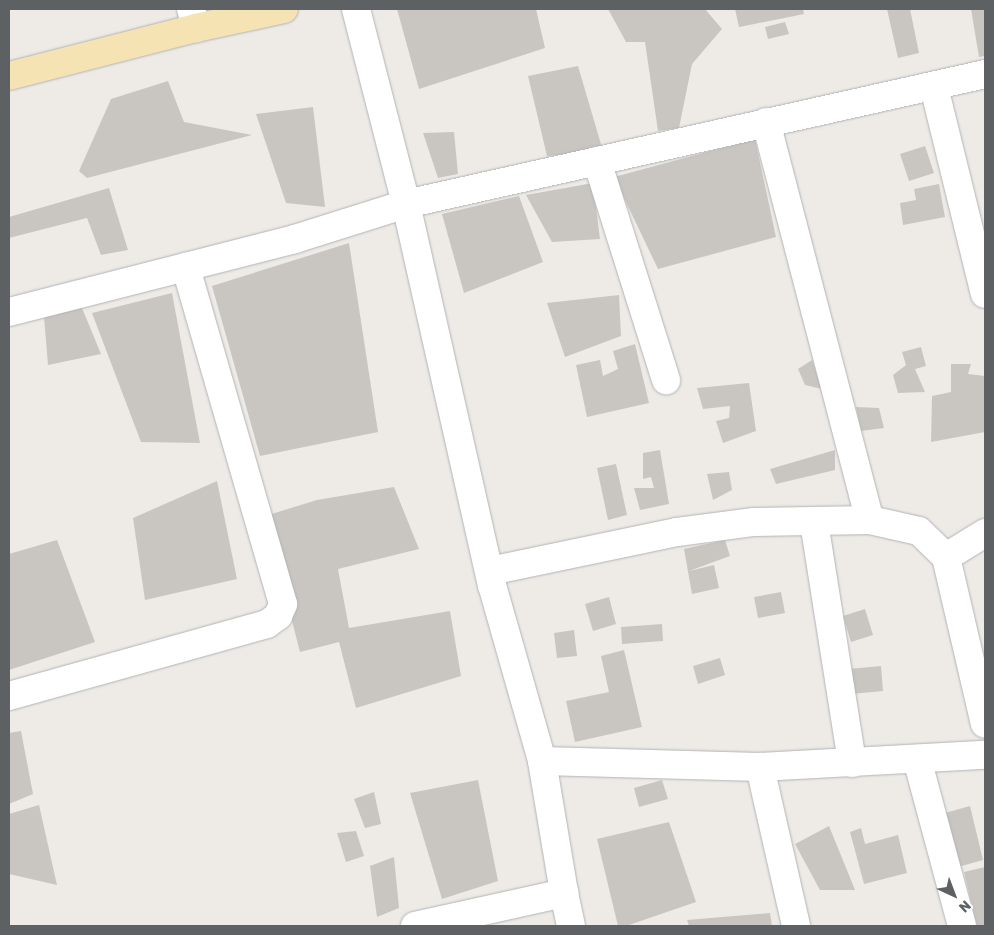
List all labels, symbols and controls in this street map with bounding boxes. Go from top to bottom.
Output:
north arrow [929,870,979,920]
text: N [955,897,974,916]

